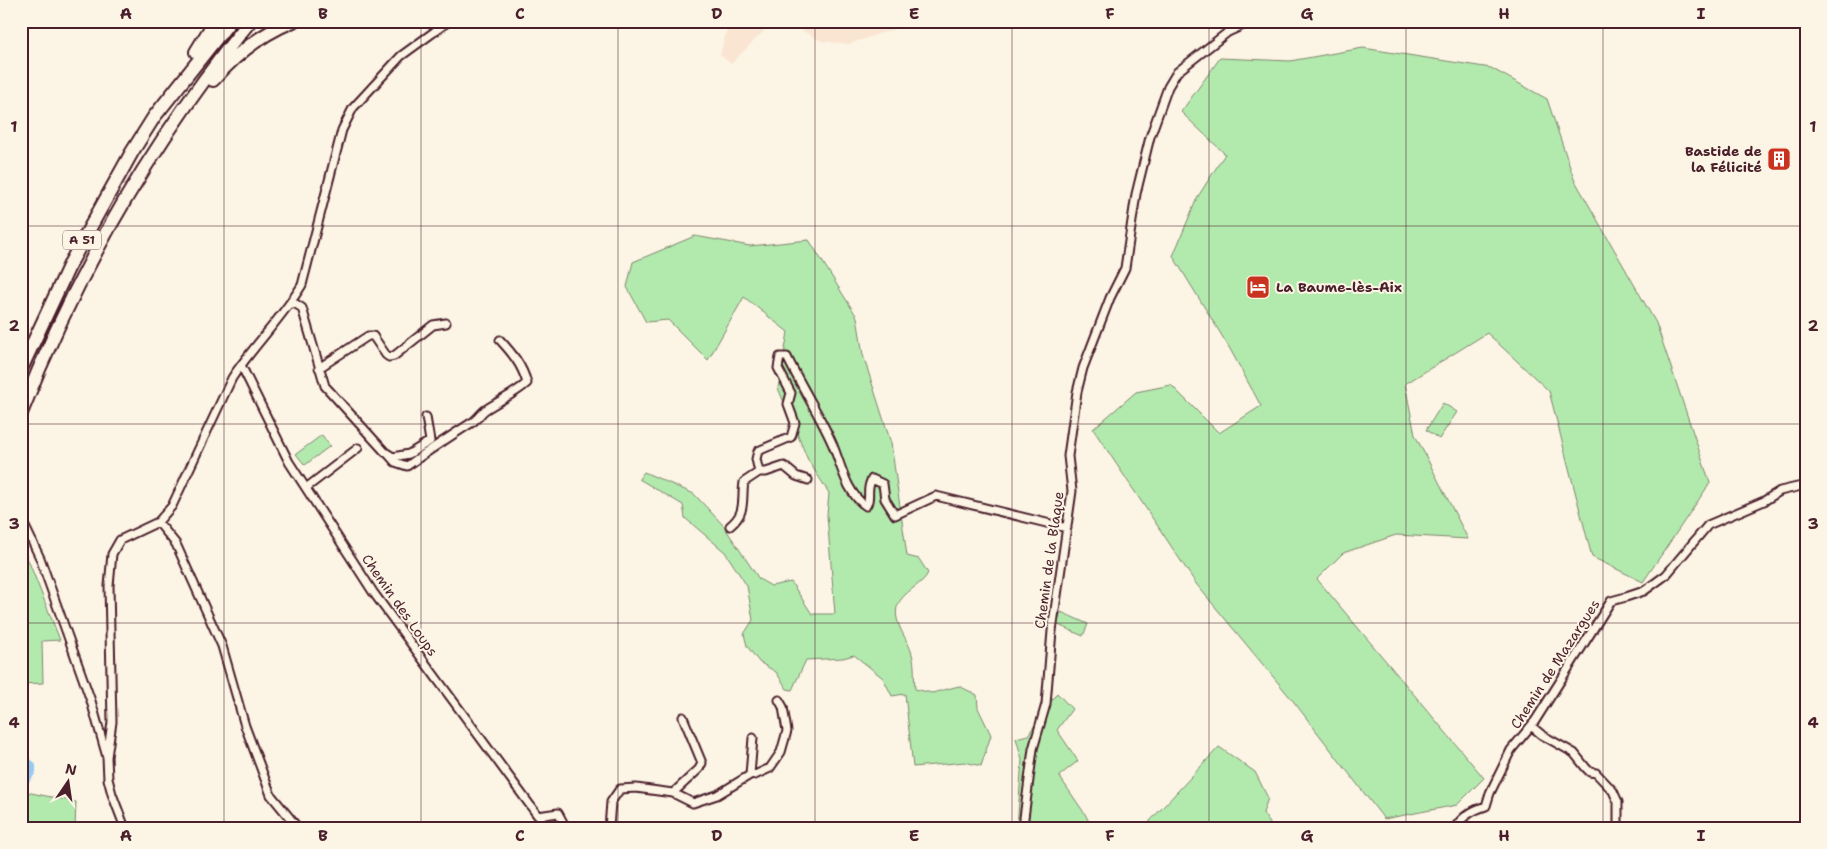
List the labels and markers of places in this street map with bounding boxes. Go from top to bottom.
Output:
place label: Bastide de la Félicité [1685,142,1762,176]
building icon: Bastide de la Félicité [1766,146,1792,172]
hotel icon: La Baume-lès-Aix [1245,274,1271,300]
place label: La Baume-lès-Aix [1276,278,1402,296]

